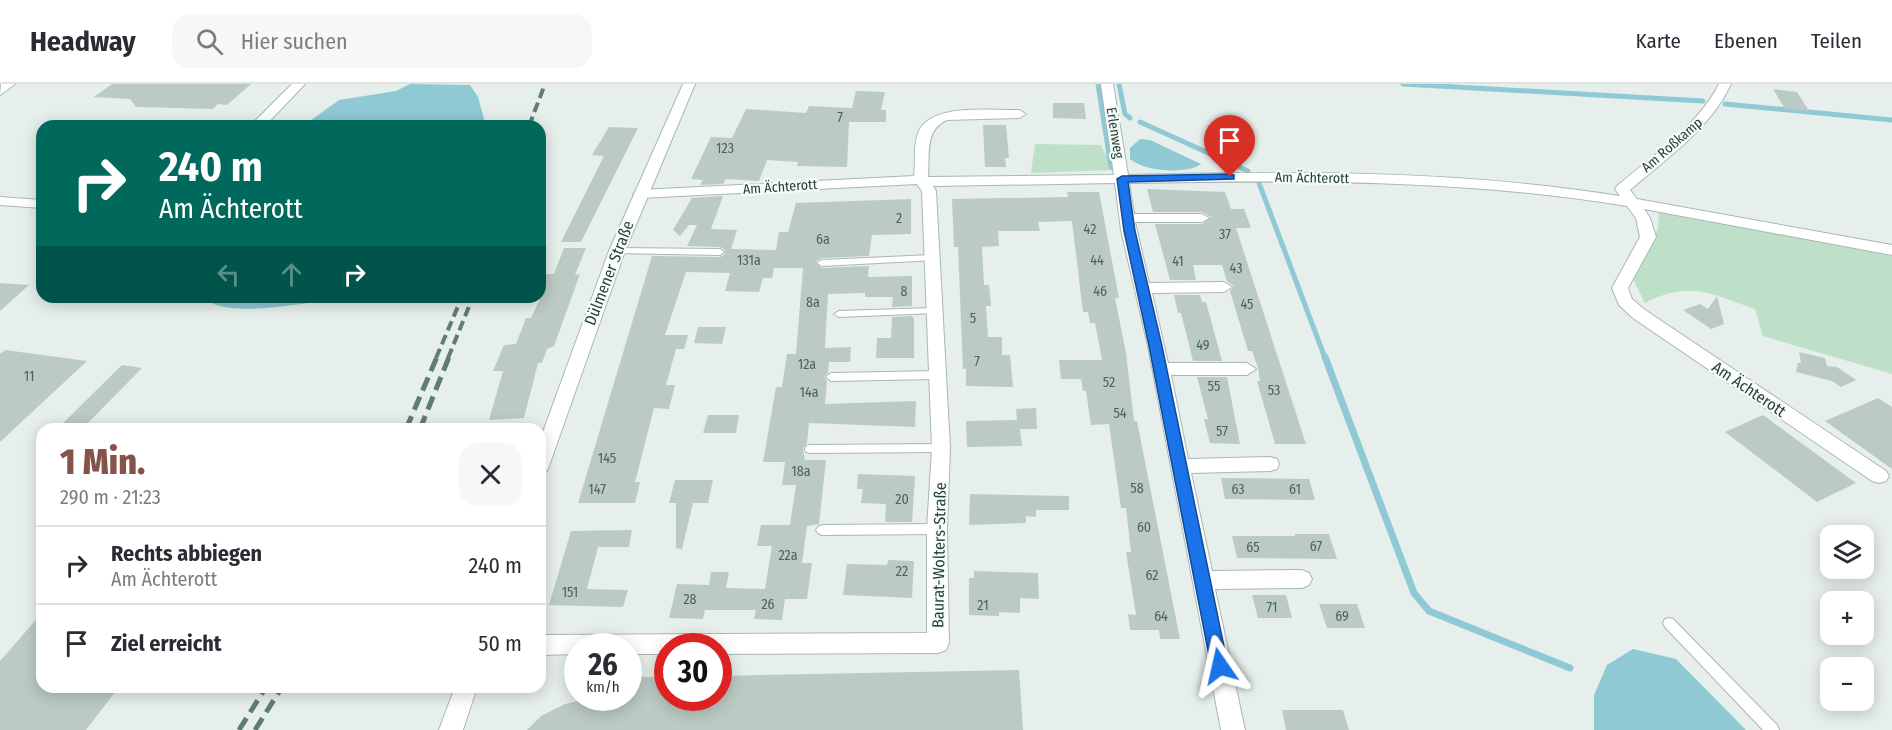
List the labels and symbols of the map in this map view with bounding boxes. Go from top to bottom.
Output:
street label: Erlenweg [1103,106,1128,160]
house number: 7 [837,109,843,126]
street label: Am Roßkamp [1638,114,1706,176]
pin [1204,115,1255,177]
house number: 123 [716,140,734,157]
street label: Am Ächterott [1275,169,1350,187]
street label: Am Ächterott [742,176,818,198]
house number: 2 [896,210,902,227]
street label: Dülmener Straße [580,218,638,328]
house number: 42 [1084,221,1096,238]
house number: 37 [1219,226,1231,243]
house number: 6a [816,231,830,248]
house number: 131a [737,252,761,269]
house number: 44 [1090,252,1104,269]
house number: 41 [1172,253,1184,270]
house number: 43 [1230,260,1242,277]
house number: 8 [901,283,908,300]
house number: 46 [1093,283,1107,300]
house number: 8a [806,294,820,311]
house number: 45 [1240,296,1254,313]
house number: 5 [970,310,976,327]
house number: 49 [1196,337,1210,354]
house number: 7 [974,353,980,370]
house number: 12a [798,356,816,373]
street label: Am Ächterott [1708,357,1790,421]
house number: 11 [24,368,34,385]
house number: 52 [1103,374,1115,391]
house number: 55 [1208,378,1220,395]
house number: 53 [1268,382,1280,399]
house number: 14a [799,384,819,401]
house number: 54 [1113,405,1127,422]
house number: 57 [1216,423,1228,440]
house number: 145 [598,450,616,467]
house number: 18a [791,463,811,480]
house number: 58 [1130,480,1144,497]
house number: 147 [588,481,606,498]
house number: 63 [1231,481,1245,498]
house number: 61 [1289,481,1301,498]
street label: Baurat-Wolters-Straße [928,482,950,628]
house number: 20 [895,491,909,508]
house number: 60 [1137,519,1151,536]
house number: 67 [1310,538,1322,555]
house number: 65 [1246,539,1260,556]
house number: 22a [778,547,798,564]
house number: 22 [896,563,908,580]
house number: 62 [1146,567,1159,584]
house number: 151 [562,584,578,601]
house number: 28 [683,591,697,608]
house number: 26 [761,596,775,613]
house number: 21 [977,597,989,614]
house number: 71 [1267,599,1277,616]
house number: 64 [1154,608,1168,625]
house number: 69 [1335,608,1349,625]
speed limit sign: 30 [654,633,732,711]
position arrow [1188,634,1252,698]

